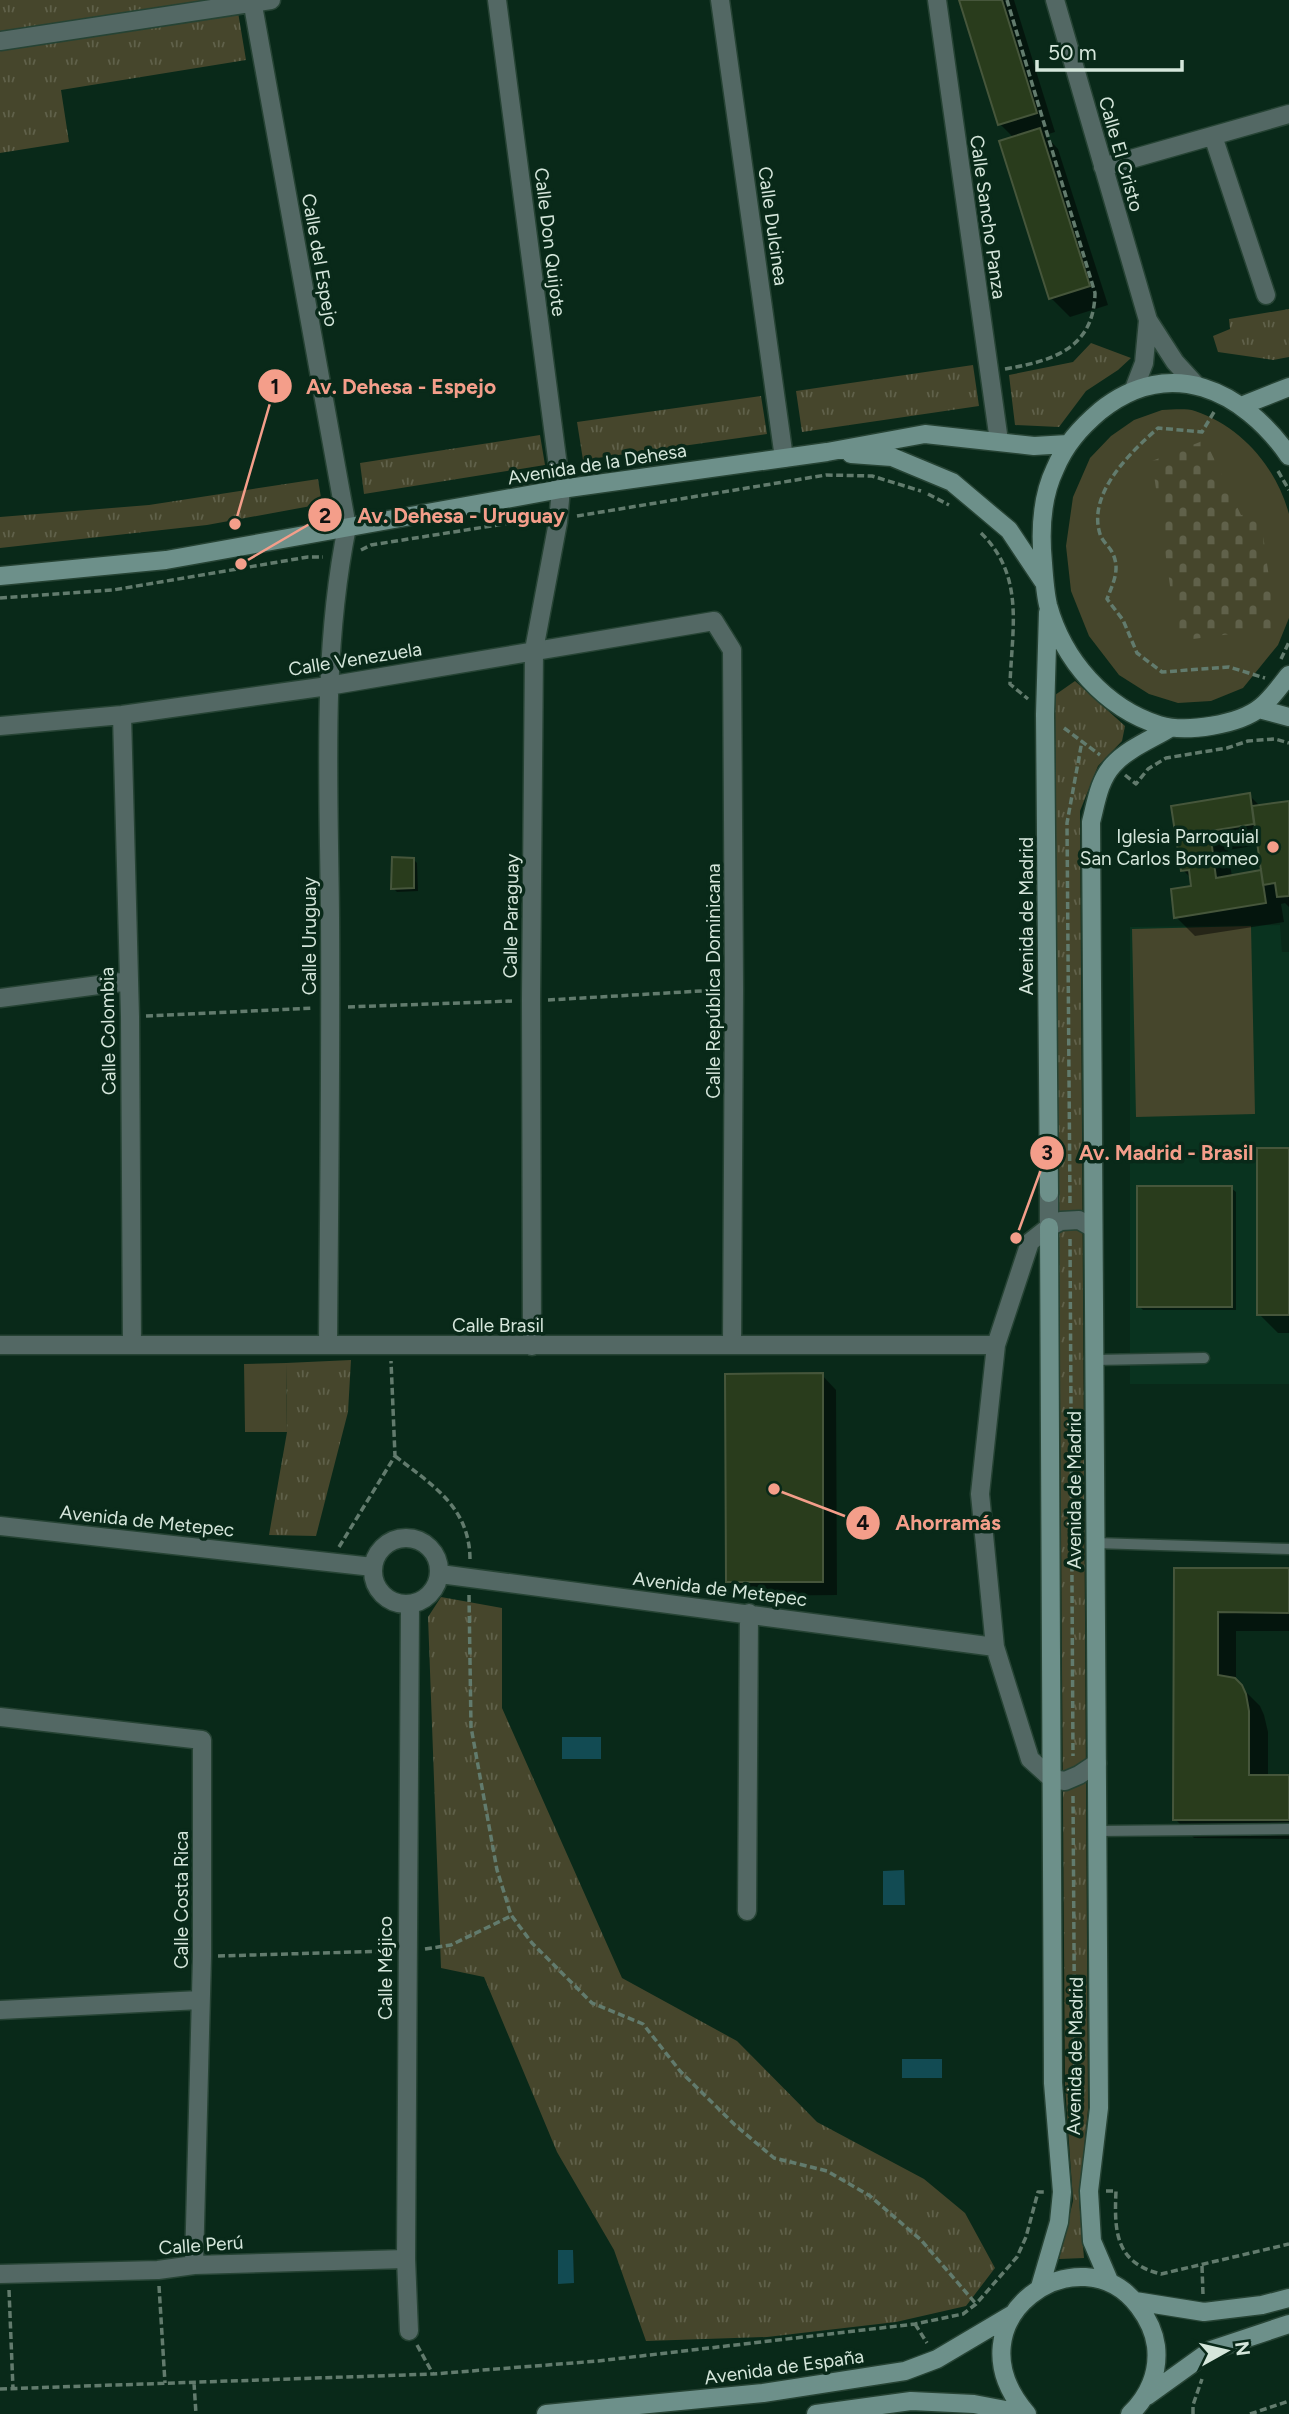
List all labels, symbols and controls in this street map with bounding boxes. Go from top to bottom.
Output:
scale bar [1037,28,1182,72]
text: 50 m [1048,40,1097,65]
street label: Calle El Cristo [1094,94,1148,214]
street label: Calle Sancho Panza [965,133,1011,301]
street label: Calle Dulcinea [753,165,793,287]
street label: Calle Don Quijote [529,166,571,318]
street label: Calle del Espejo [297,192,343,328]
callout: Av. Dehesa - Espejo [257,365,510,407]
text: 1 [271,374,279,399]
text: Av. Dehesa - Espejo [306,374,496,399]
street label: Avenida de la Dehesa [506,438,688,490]
callout: Av. Dehesa - Uruguay [308,494,578,536]
text: 2 [319,503,331,528]
text: Av. Dehesa - Uruguay [357,503,566,528]
street label: Calle Venezuela [287,637,423,681]
place label: Iglesia Parroquial San Carlos Borromeo [1080,825,1259,870]
street label: Avenida de Madrid [1015,837,1038,995]
marker: Iglesia Parroquial San Carlos Borromeo [1265,839,1281,855]
street label: Calle Paraguay [498,853,524,979]
street label: Calle República Dominicana [702,863,725,1099]
street label: Calle Uruguay [298,877,321,995]
street label: Calle Colombia [95,967,121,1095]
callout: Av. Madrid - Brasil [1029,1132,1267,1174]
text: 3 [1041,1140,1053,1165]
text: Av. Madrid - Brasil [1079,1140,1253,1165]
street label: Calle Brasil [452,1314,544,1337]
street label: Avenida de Madrid [1063,1411,1086,1569]
street label: Avenida de Metepec [59,1500,235,1542]
callout: Ahorramás [846,1502,1014,1544]
text: 4 [856,1510,870,1535]
text: Ahorramás [895,1510,1001,1535]
street label: Avenida de Metepec [632,1567,808,1611]
street label: Calle Costa Rica [170,1831,193,1969]
street label: Calle Méjico [374,1916,397,2020]
street label: Avenida de Madrid [1062,1977,1088,2135]
street label: Calle Perú [158,2231,244,2259]
north arrow [1191,2316,1261,2386]
text: N [1230,2340,1255,2358]
street label: Avenida de España [703,2344,865,2390]

